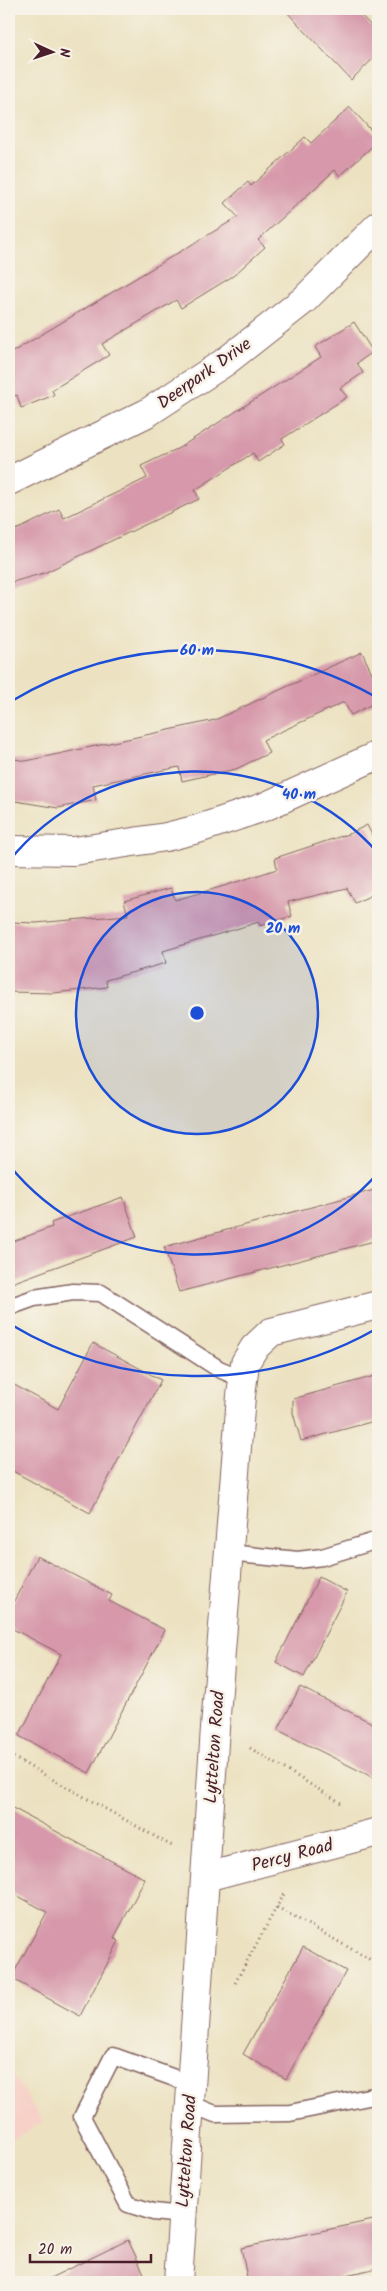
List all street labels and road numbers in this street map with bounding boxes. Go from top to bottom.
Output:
street label: Deerpark Drive [151,331,258,418]
street label: Lyttelton Road [197,1689,234,1804]
street label: Percy Road [248,1831,337,1881]
street label: Lyttelton Road [169,2093,206,2208]

